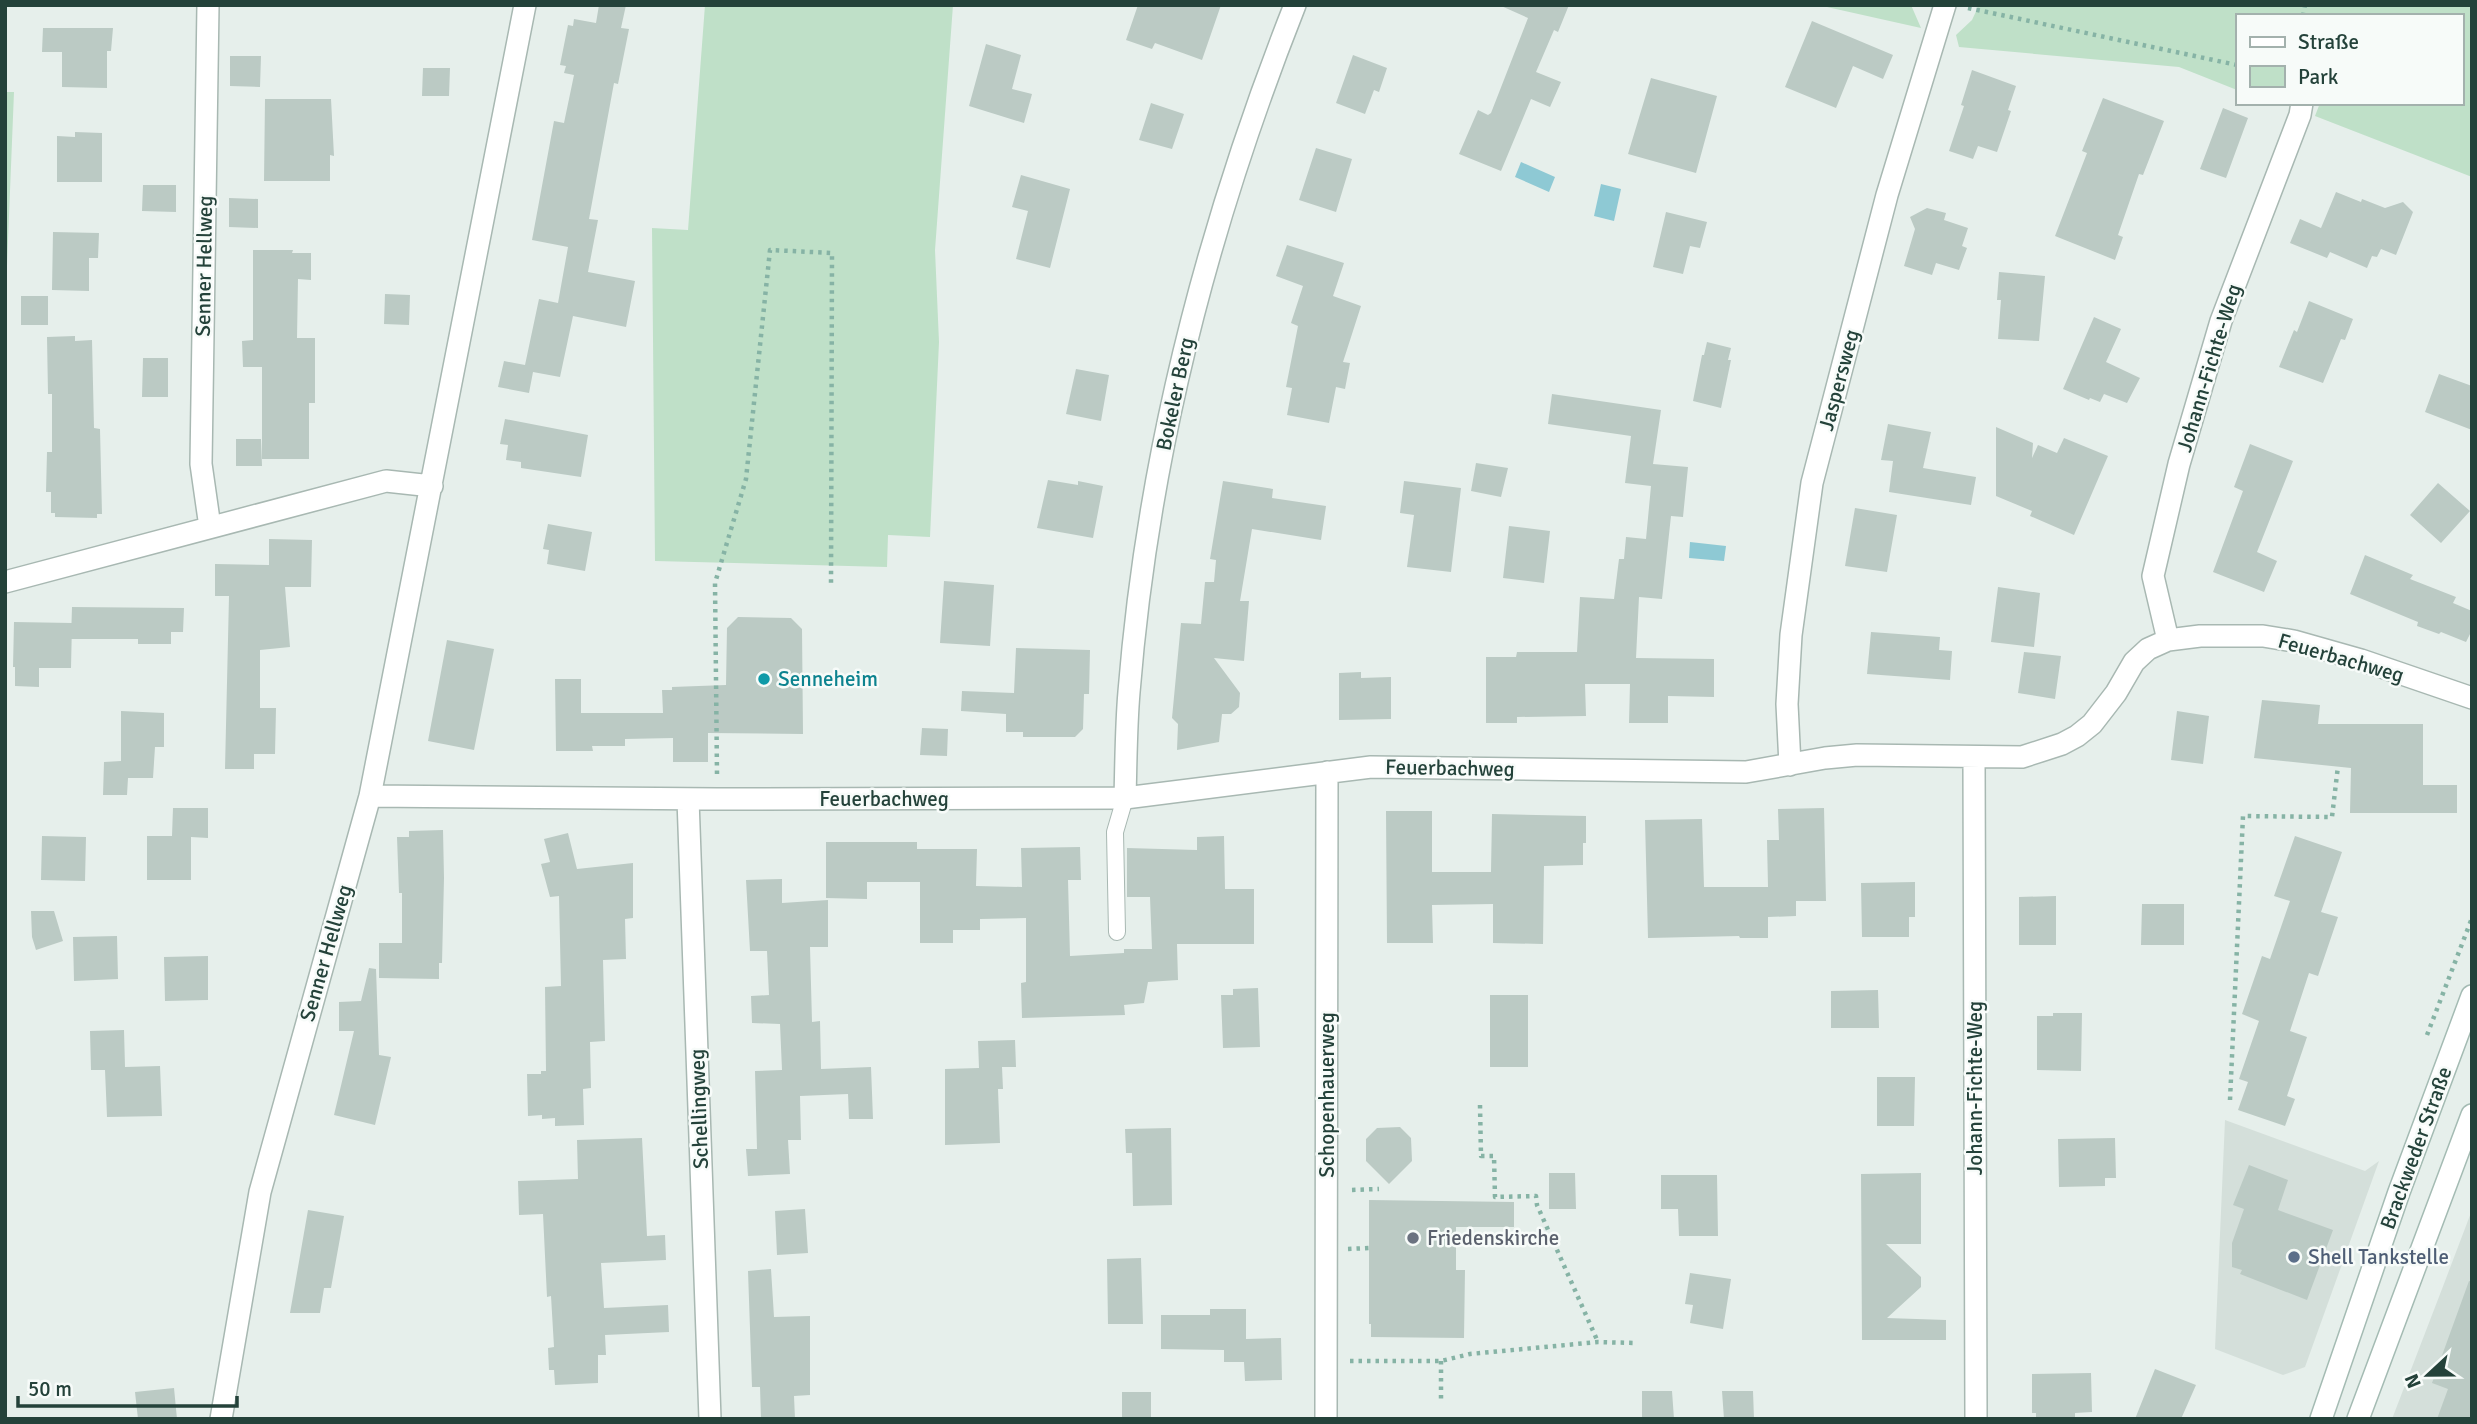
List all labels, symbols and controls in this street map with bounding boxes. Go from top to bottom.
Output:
legend [2236,14,2463,105]
text: Straße [2298,29,2359,55]
text: Park [2298,64,2339,90]
street label: Senner Hellweg [190,195,218,337]
street label: Johann-Fichte-Weg [2171,281,2247,455]
street label: Jaspersweg [1813,327,1865,433]
street label: Bokeler Berg [1150,335,1200,453]
street label: Feuerbachweg [2275,628,2407,688]
place label: Senneheim [778,666,878,692]
marker: Senneheim [756,671,772,687]
street label: Feuerbachweg [1385,754,1515,782]
street label: Feuerbachweg [819,786,949,812]
street label: Senner Hellweg [294,882,358,1024]
street label: Johann-Fichte-Weg [1962,1001,1988,1175]
street label: Schopenhauerweg [1314,1012,1340,1178]
street label: Schellingweg [684,1048,714,1170]
street label: Brackweder Straße [2374,1063,2458,1233]
place label: Friedenskirche [1427,1225,1559,1251]
marker: Friedenskirche [1405,1230,1421,1246]
place label: Shell Tankstelle [2308,1244,2449,1270]
marker: Shell Tankstelle [2286,1249,2302,1265]
north arrow [2393,1340,2463,1410]
scale bar [18,1364,236,1408]
text: N [2400,1370,2427,1392]
text: 50 m [28,1376,72,1402]

